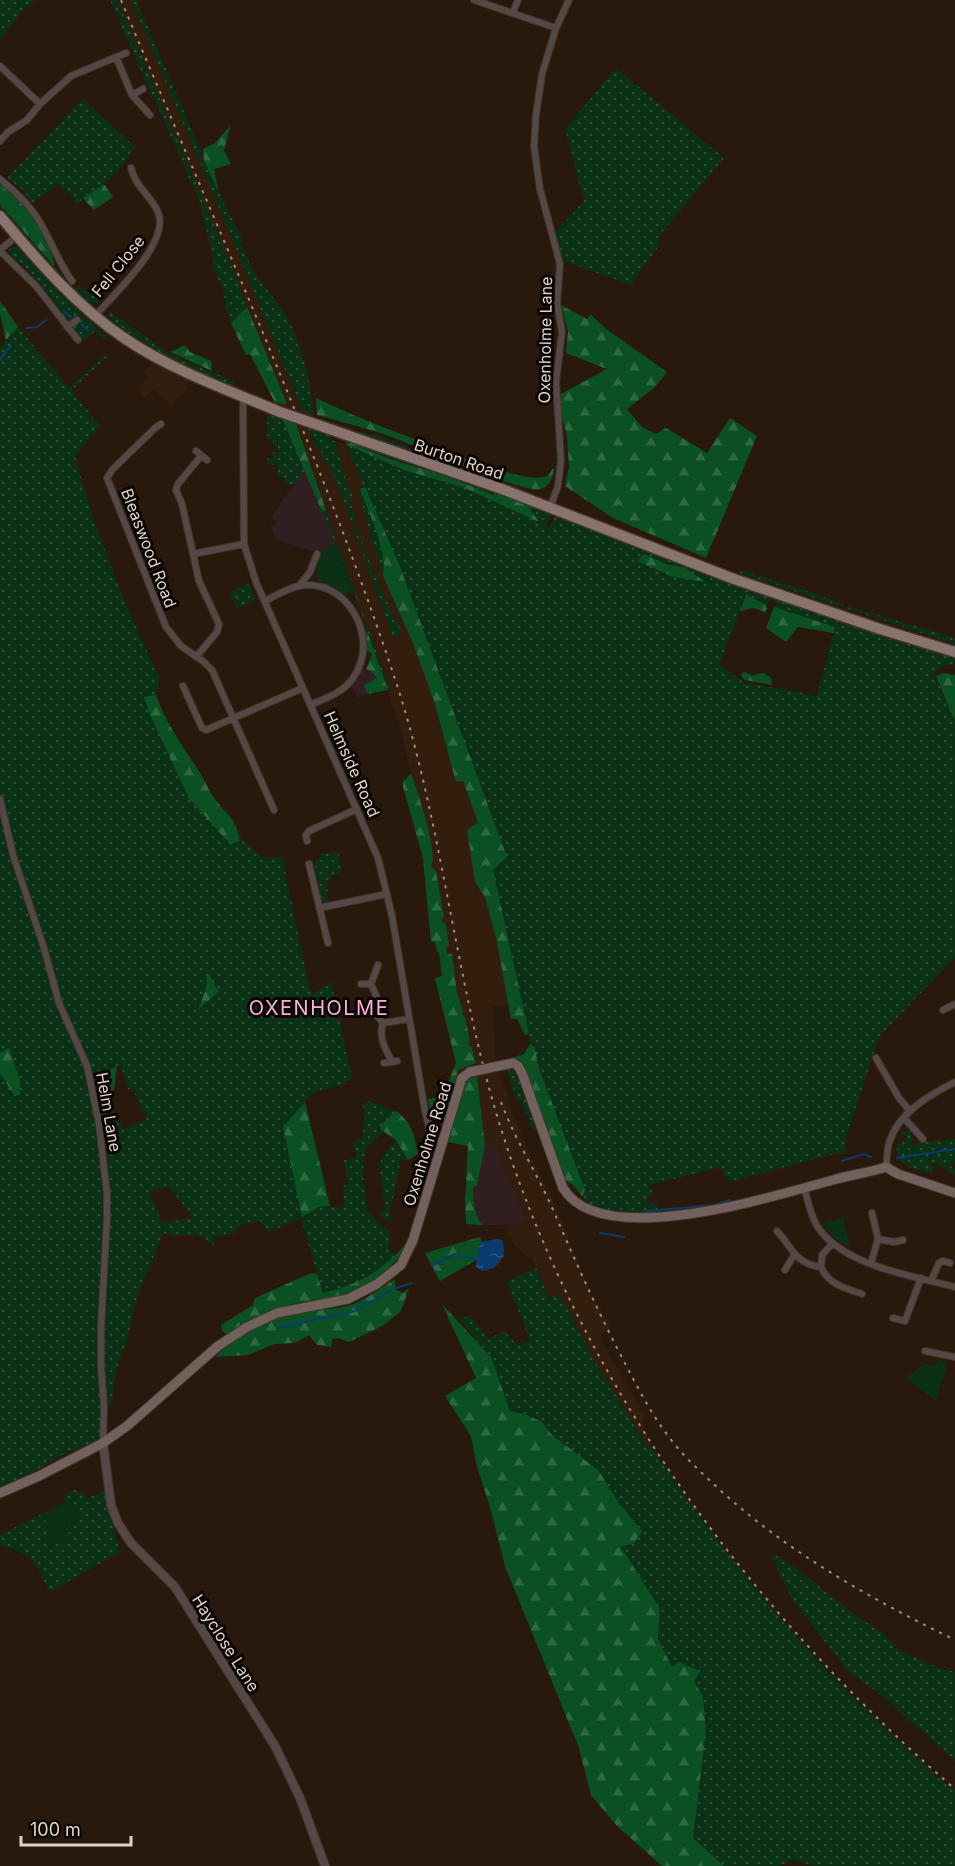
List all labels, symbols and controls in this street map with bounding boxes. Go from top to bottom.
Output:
street label: Fell Close [87,231,149,301]
street label: Oxenholme Lane [534,276,556,404]
street label: Burton Road [412,434,506,484]
street label: Bleaswood Road [117,486,181,610]
street label: Helmside Road [320,708,384,820]
district label: OXENHOLME [249,996,389,1020]
street label: Helm Lane [92,1071,126,1153]
street label: Oxenholme Road [399,1080,455,1208]
street label: Hayclose Lane [188,1591,264,1695]
scale bar [21,1809,130,1847]
text: 100 m [30,1819,81,1840]

